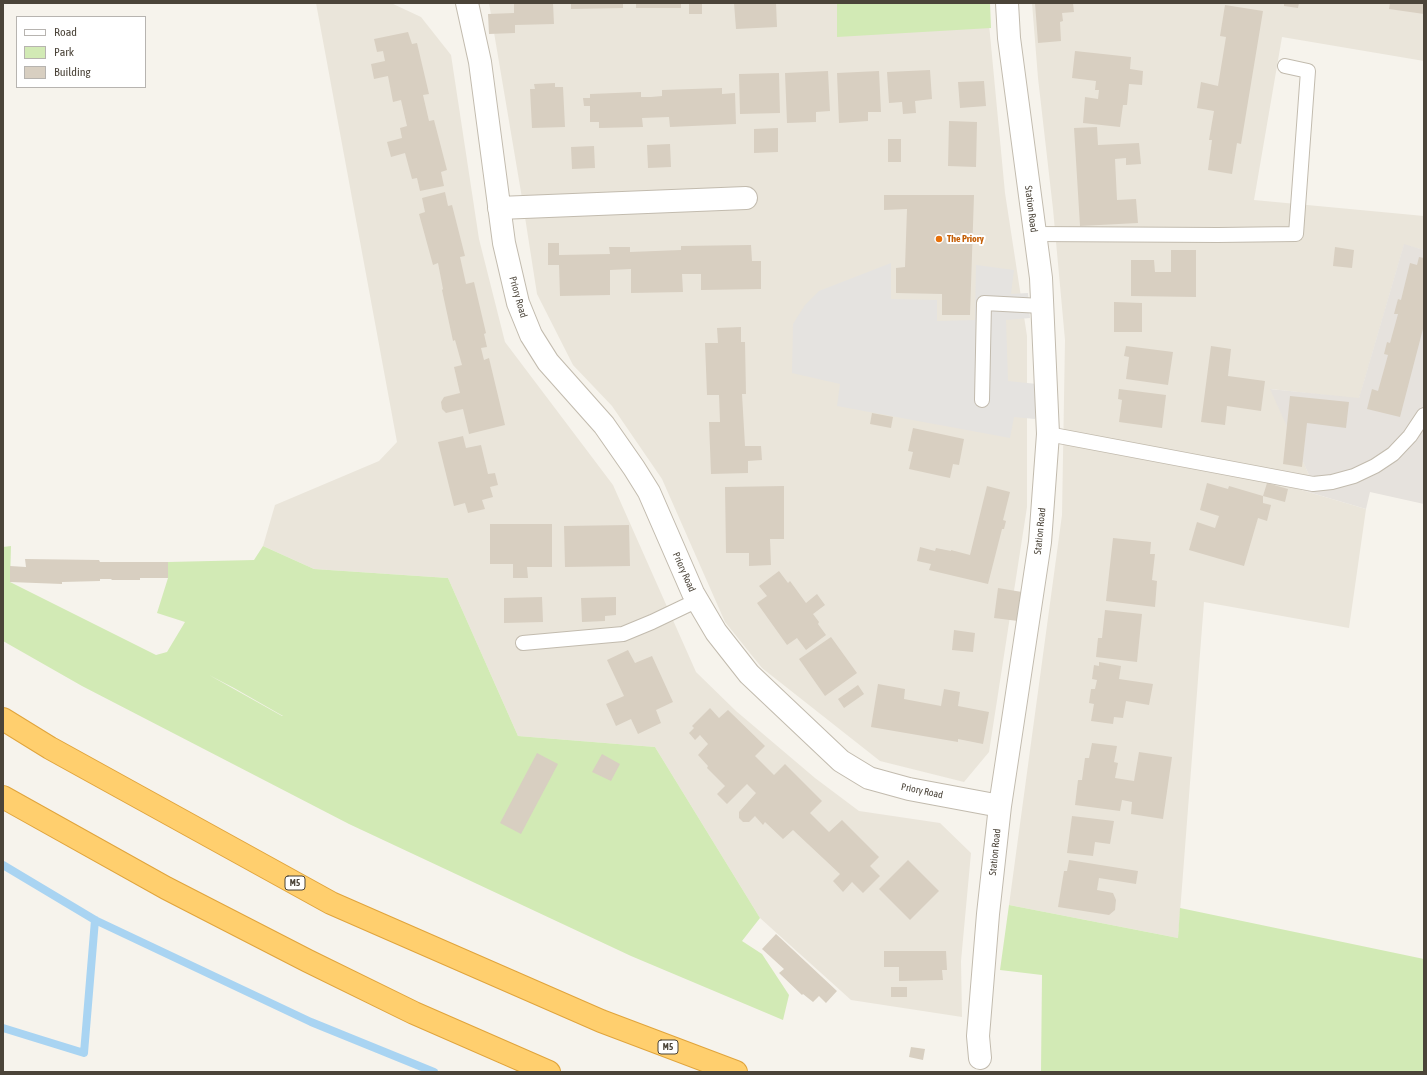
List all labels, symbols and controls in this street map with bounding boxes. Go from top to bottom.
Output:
legend [16,16,146,88]
text: Road [54,25,77,39]
text: Park [54,45,74,59]
text: Building [54,65,91,79]
street label: Station Road [1022,185,1040,233]
place label: The Priory [947,233,984,245]
marker: The Priory [934,234,944,244]
street label: Priory Road [506,275,530,319]
street label: Station Road [1032,507,1048,555]
street label: Priory Road [670,550,698,594]
street label: Priory Road [900,781,944,801]
street label: Station Road [987,828,1003,876]
road number: M5 [285,876,305,890]
road number: M5 [658,1040,678,1054]

